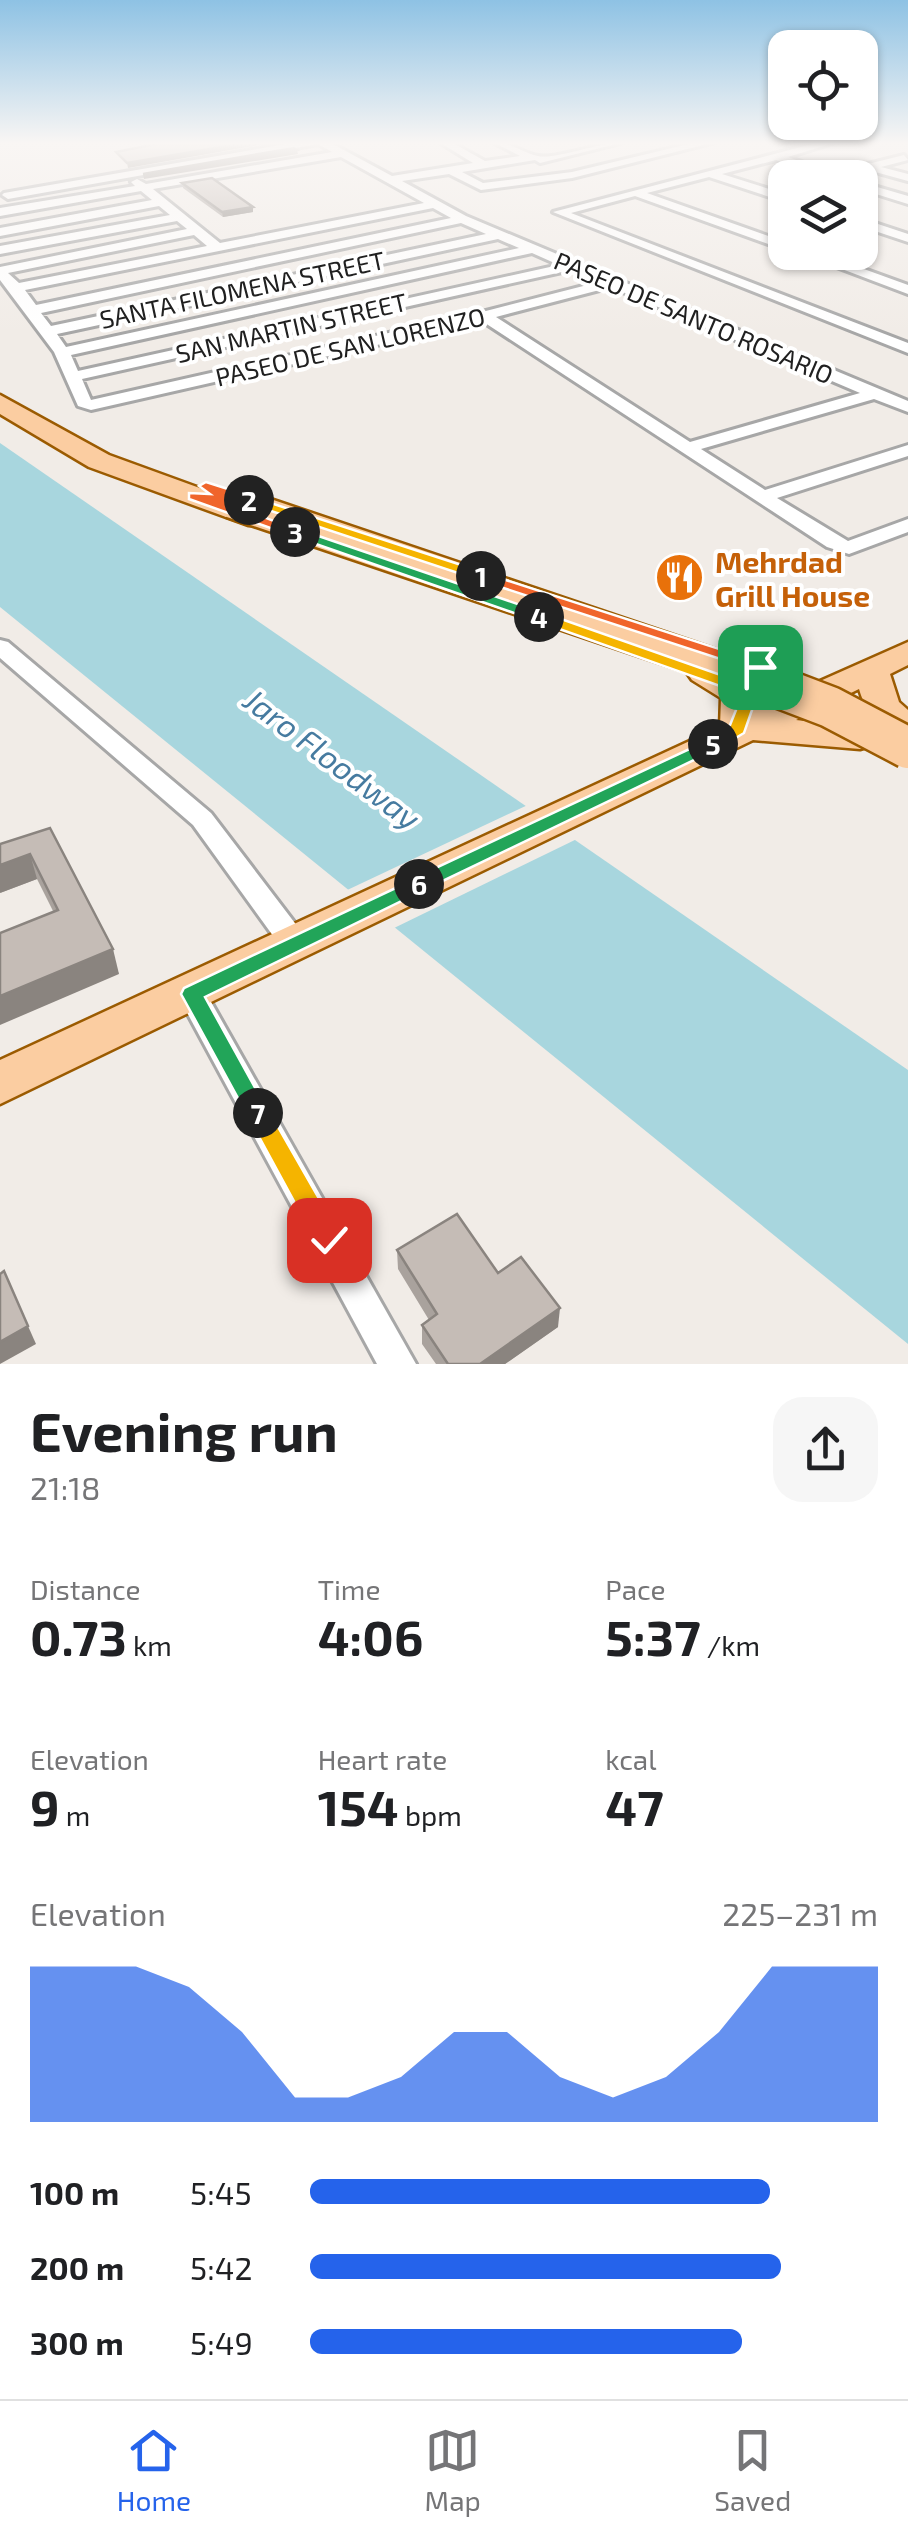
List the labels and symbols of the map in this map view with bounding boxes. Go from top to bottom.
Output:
street label: SANTA FILOMENA STREET [97,244,387,334]
street label: PASEO DE SANTO ROSARIO [550,245,838,389]
street label: SAN MARTIN STREET [173,286,409,368]
street label: PASEO DE SAN LORENZO [212,300,488,392]
pin: 2 [224,475,274,525]
pin: 3 [270,507,320,557]
place label: Mehrdad Grill House [715,543,870,613]
pin: 1 [456,551,506,601]
restaurant icon: Mehrdad Grill House [654,552,706,604]
pin: 4 [514,592,564,642]
pin [718,625,803,710]
water label: Jaro Floodway [236,679,429,837]
pin: 5 [688,719,738,769]
pin: 6 [394,859,444,909]
pin: 7 [233,1088,283,1138]
pin [287,1198,372,1283]

